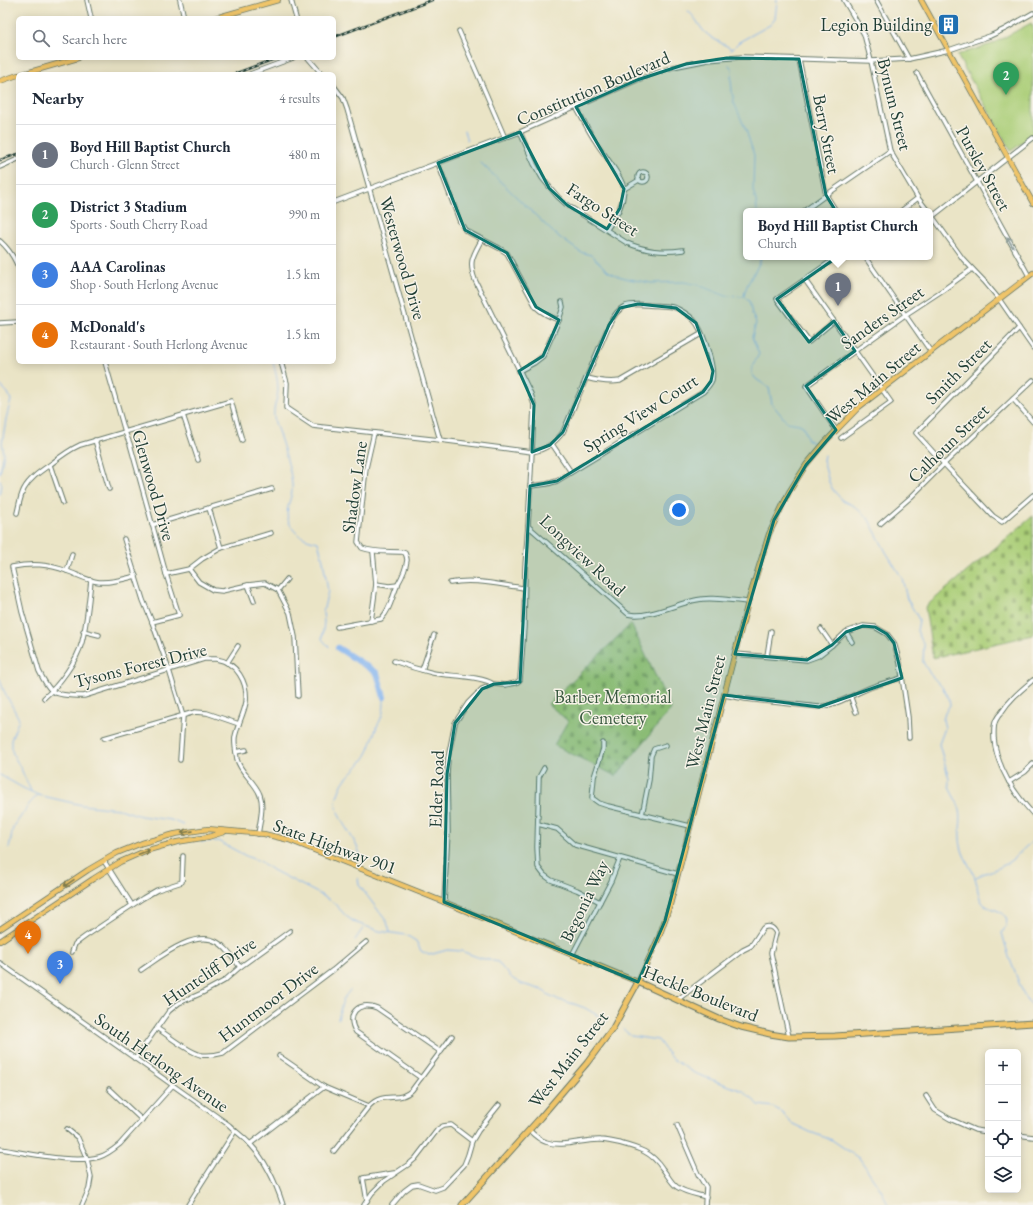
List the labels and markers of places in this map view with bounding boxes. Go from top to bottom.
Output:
building icon: Legion Building [935,11,961,37]
place label: Legion Building [821,13,932,36]
pin: 2 [993,62,1019,95]
pin: 1 [825,273,851,306]
pin: 4 [15,921,41,954]
pin: 3 [47,951,73,984]

